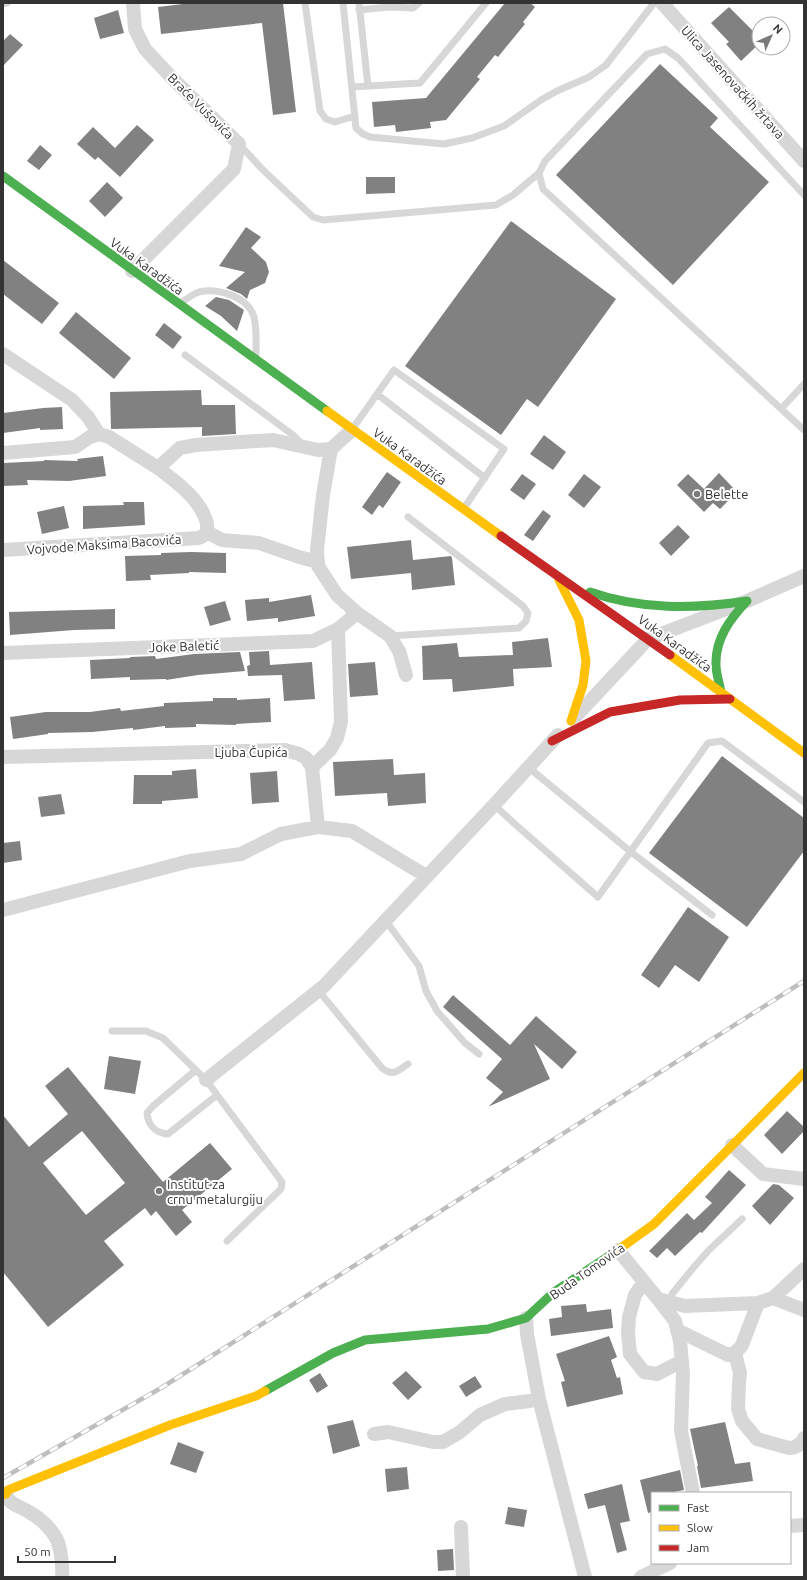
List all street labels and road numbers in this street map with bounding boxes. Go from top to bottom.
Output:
street label: Ulica Jasenovačkih žrtava [679,23,787,141]
street label: Braće Vušovića [165,70,237,142]
street label: Vuka Karadžića [108,235,186,297]
street label: Vuka Karadžića [371,425,449,487]
street label: Vojvode Maksima Bacovića [26,532,182,556]
street label: Vuka Karadžića [636,612,714,674]
street label: Joke Baletić [149,638,219,654]
street label: Ljuba Čupića [214,745,288,759]
street label: Buda Tomovića [547,1240,627,1302]

